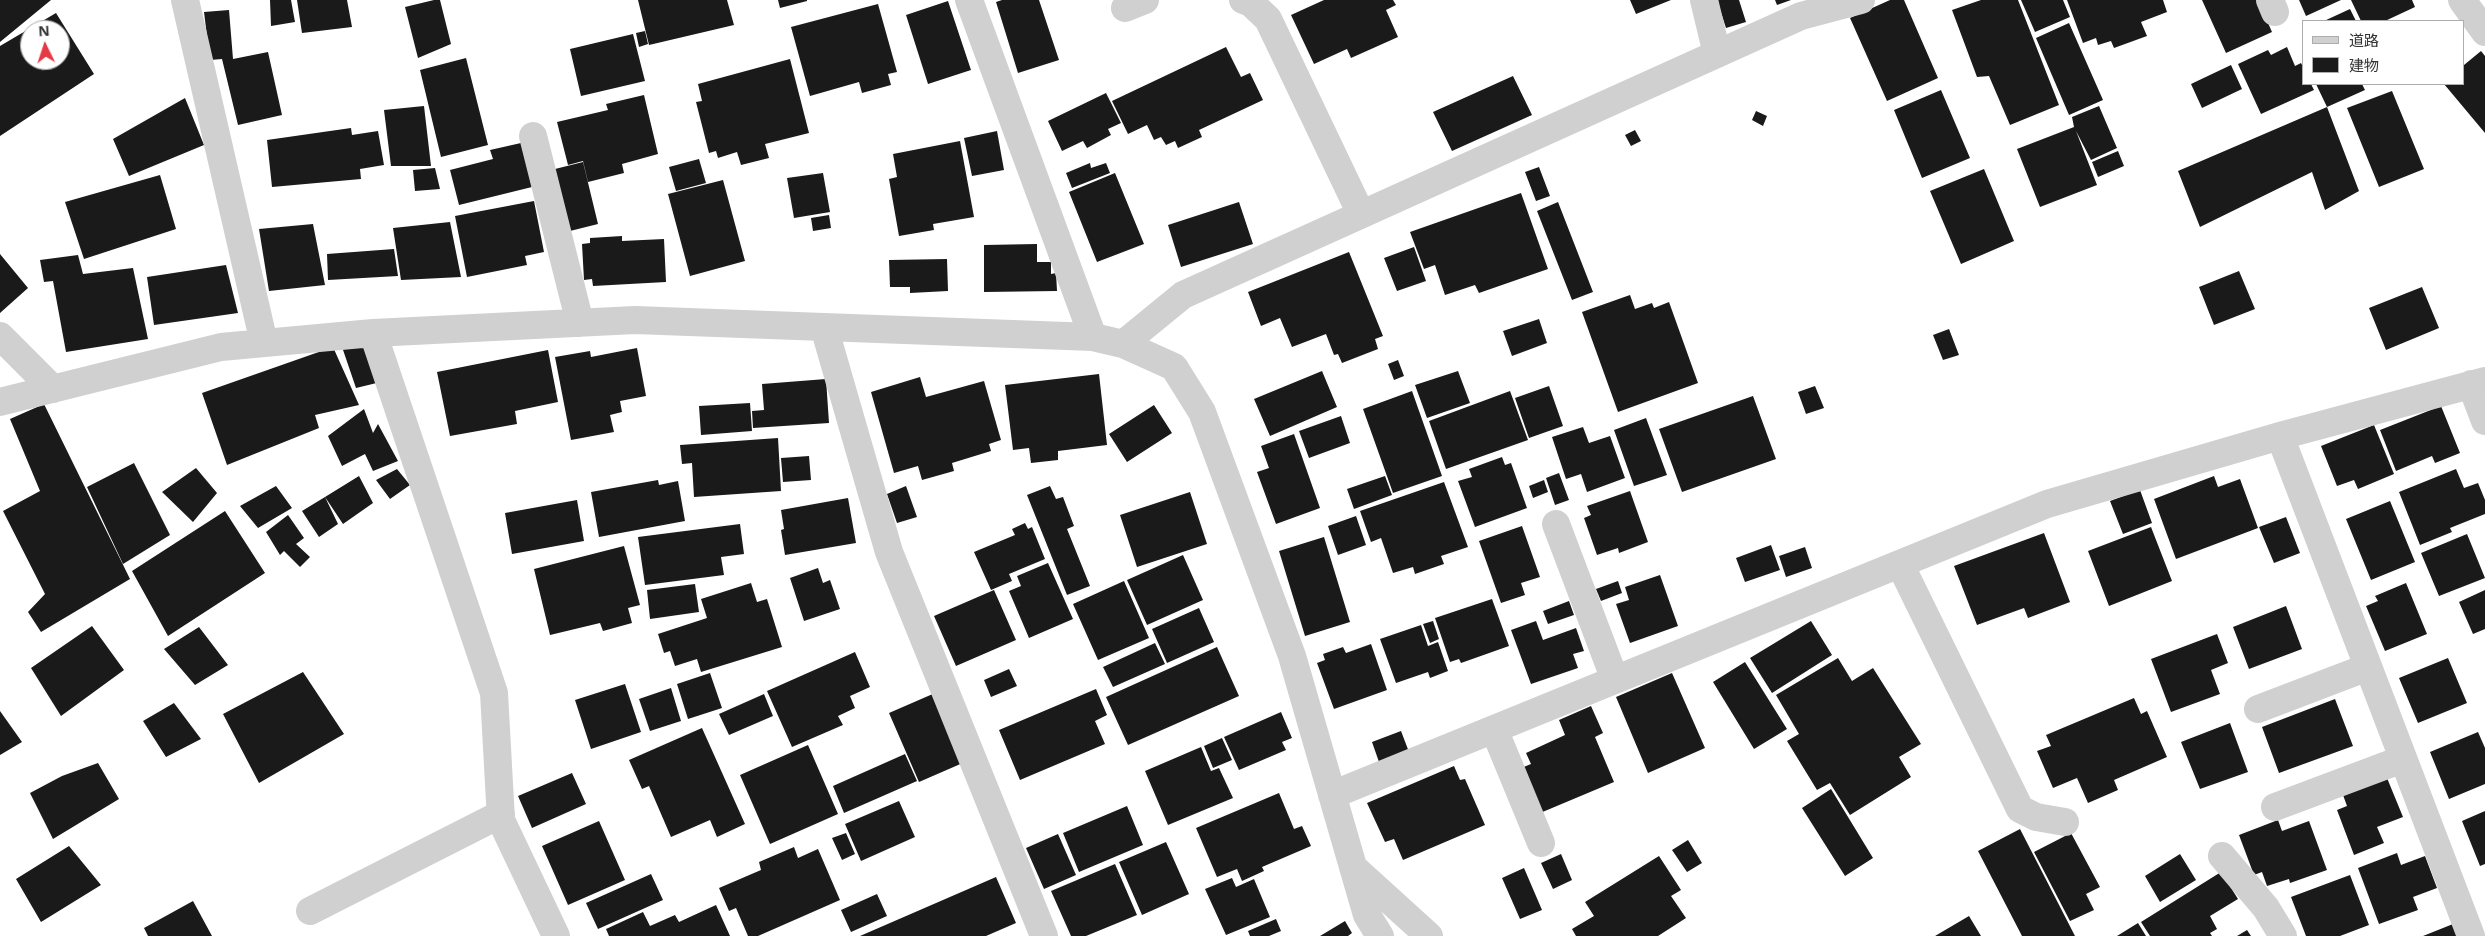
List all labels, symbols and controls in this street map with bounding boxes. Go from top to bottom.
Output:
north arrow [20,20,70,70]
legend [2302,20,2465,85]
text: N [38,21,50,40]
text: 道路 [2349,30,2379,50]
text: 建物 [2349,55,2379,75]

